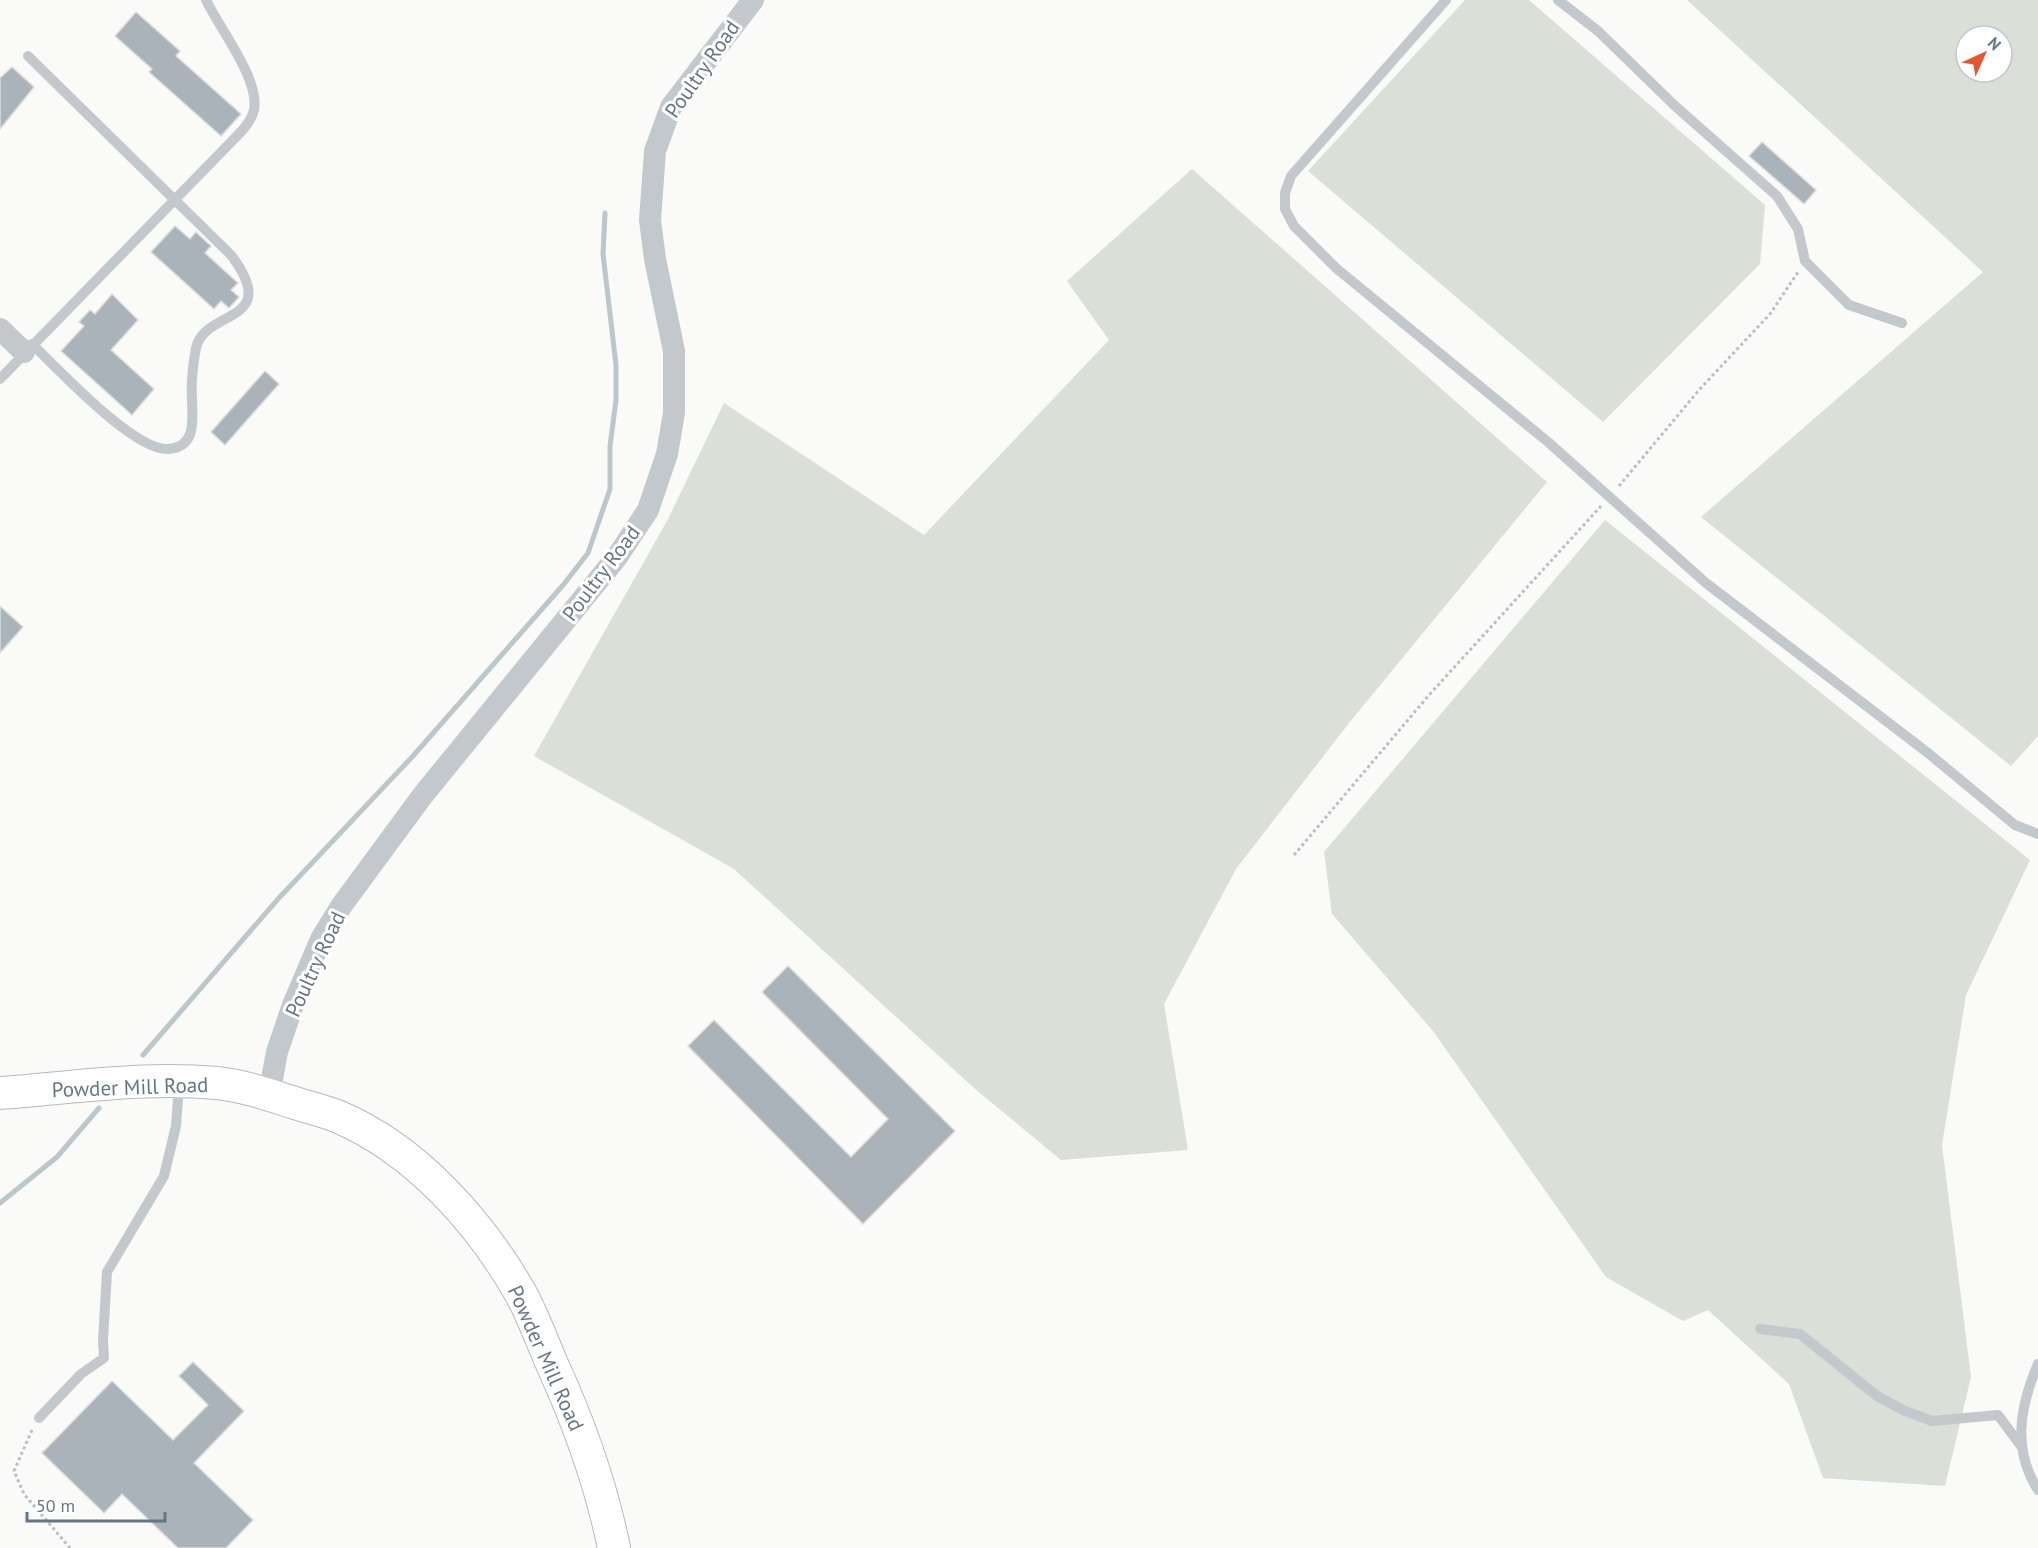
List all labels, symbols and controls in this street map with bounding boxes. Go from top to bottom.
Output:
street label: Poultry Road [659,15,745,123]
north arrow [1954,24,2014,84]
text: N [1984,33,2005,54]
street label: Poultry Road [556,520,646,626]
street label: Poultry Road [279,907,351,1021]
street label: Powder Mill Road [51,1071,209,1103]
street label: Powder Mill Road [502,1281,590,1435]
scale bar [27,1485,165,1523]
text: 50 m [36,1494,75,1517]

